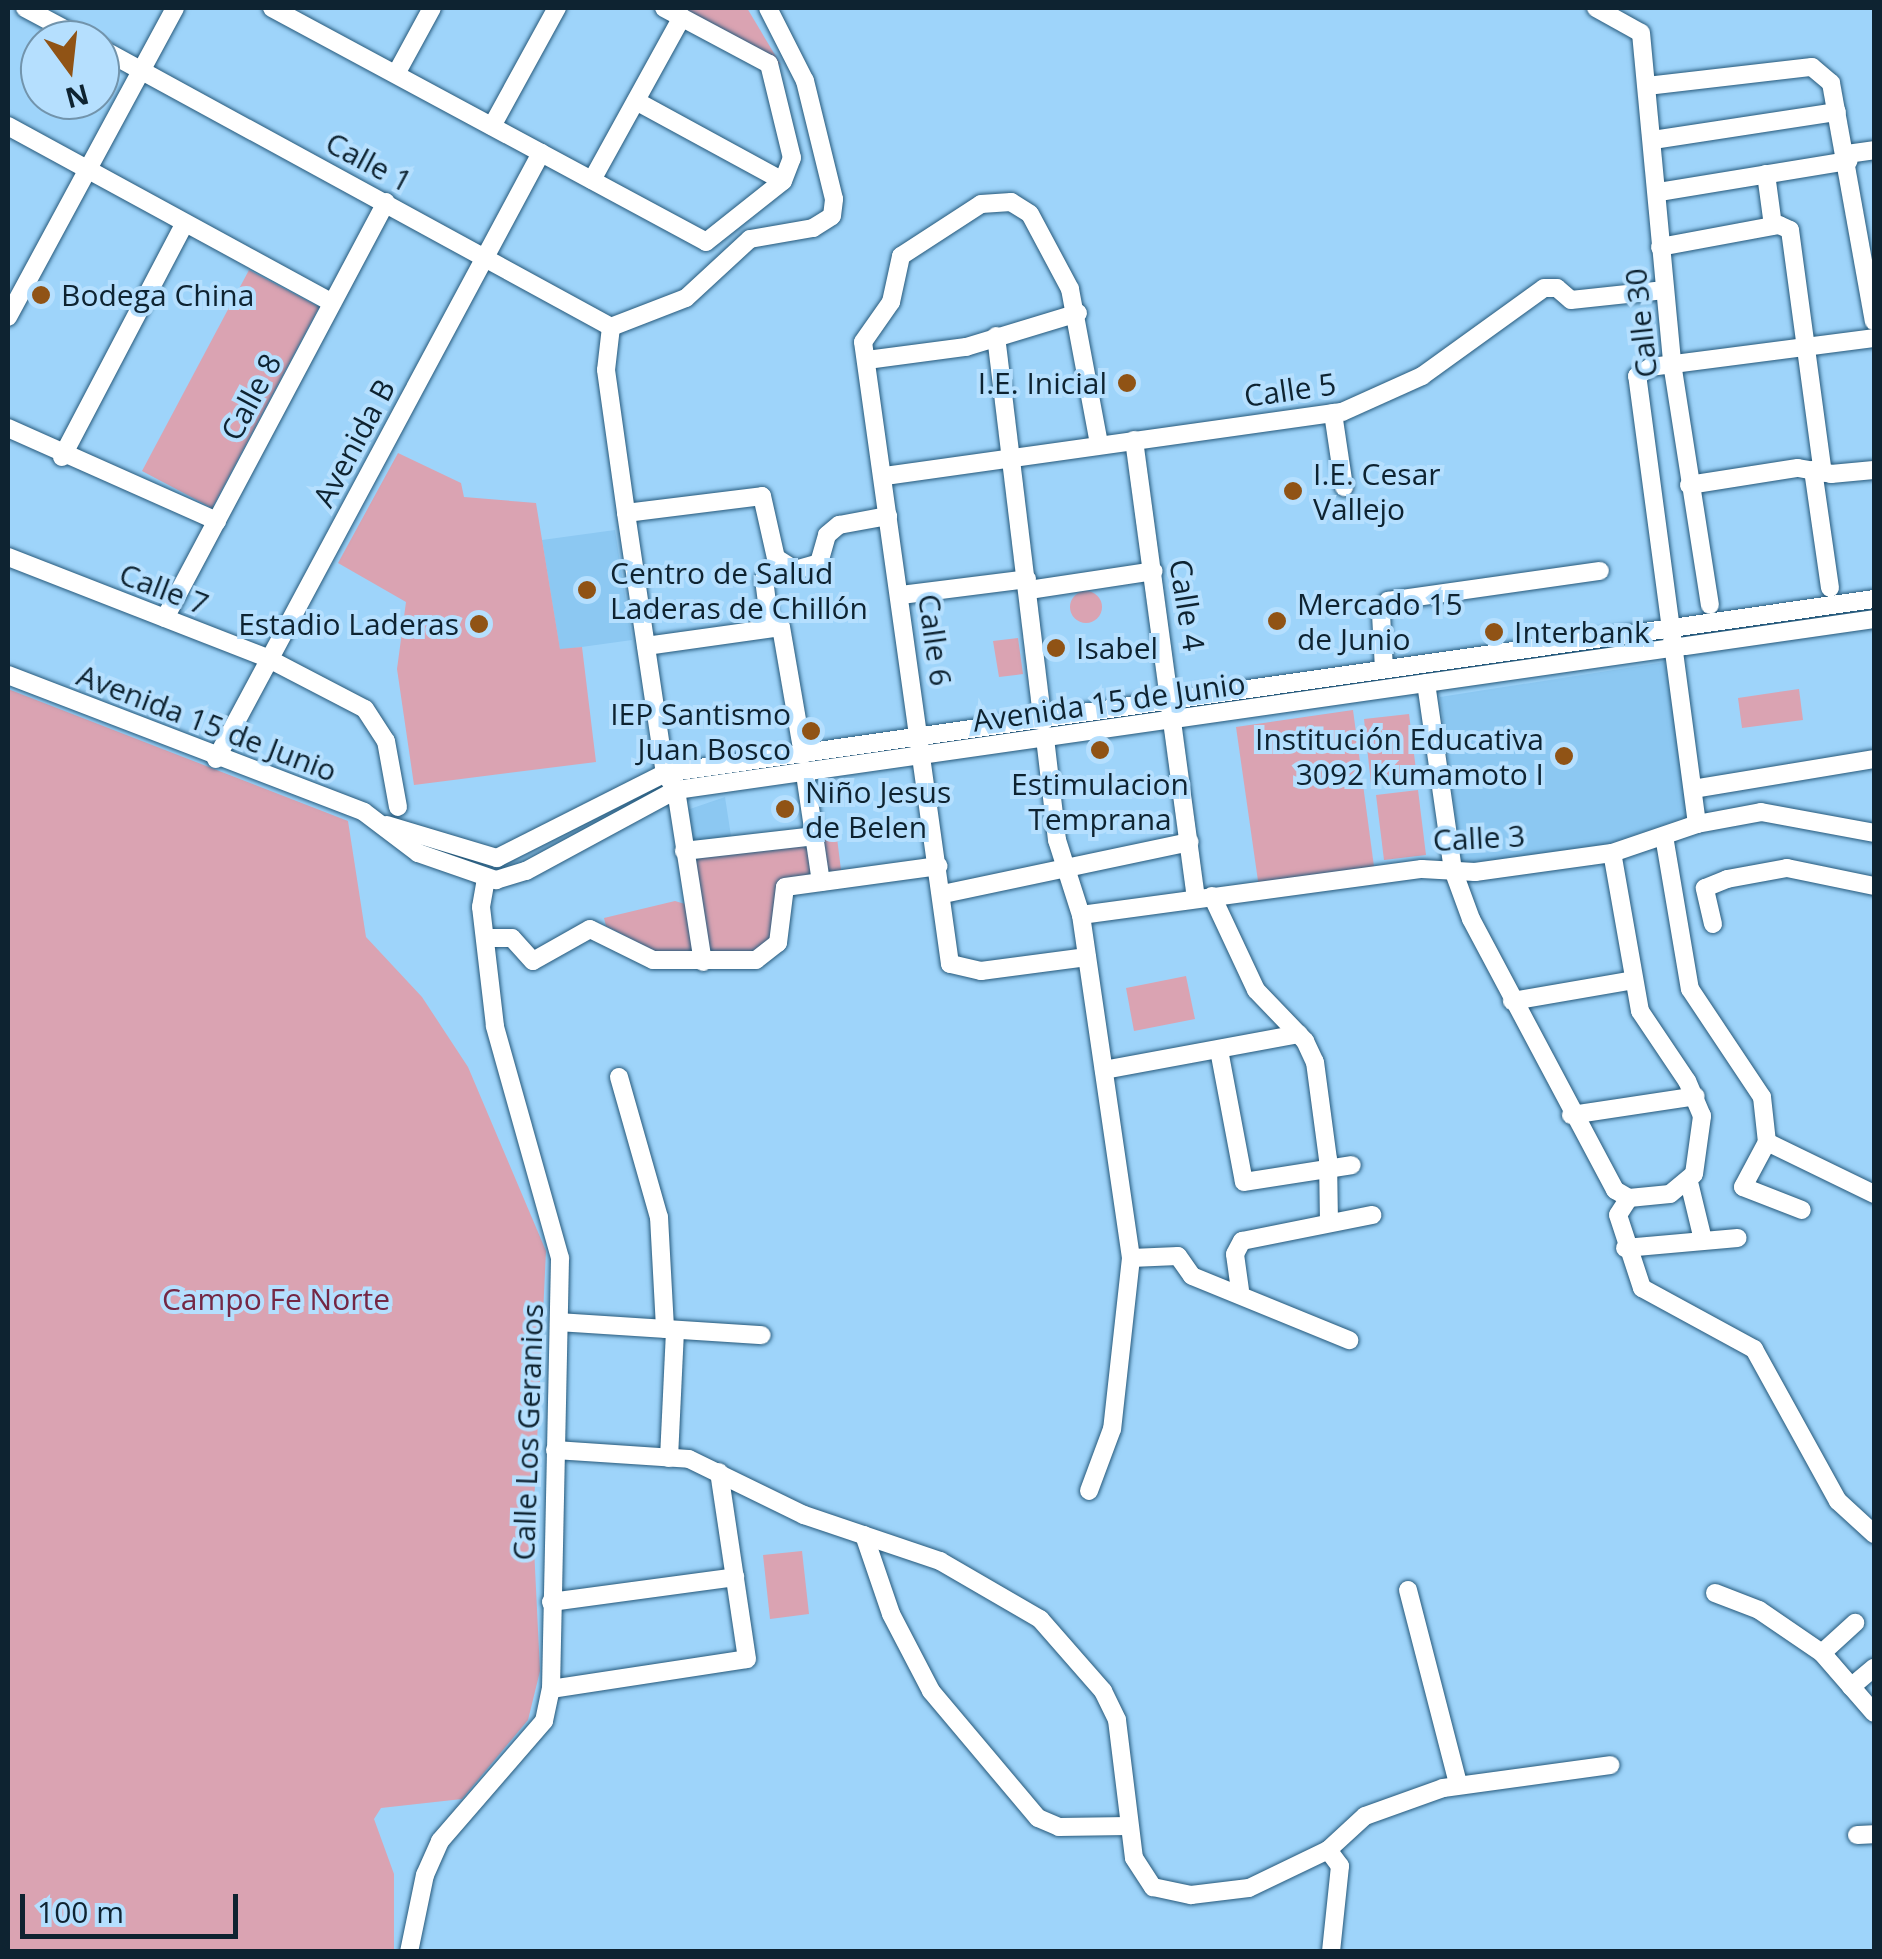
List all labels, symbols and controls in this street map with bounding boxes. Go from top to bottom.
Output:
north arrow [20,20,120,120]
text: N [61,76,93,118]
street label: Calle 1 [320,124,418,200]
street label: Calle 30 [1617,267,1665,379]
place label: Bodega China [61,277,254,313]
marker: Bodega China [30,284,52,306]
street label: Calle 8 [213,348,289,446]
place label: I.E. Inicial [978,365,1107,401]
street label: Calle 5 [1242,366,1338,414]
marker: I.E. Inicial [1116,372,1138,394]
street label: Avenida B [305,373,403,513]
place label: I.E. Cesar Vallejo [1313,456,1441,526]
marker: I.E. Cesar Vallejo [1282,480,1304,502]
place label: Centro de Salud Laderas de Chillón [610,555,868,626]
street label: Calle 7 [114,556,214,622]
street label: Calle 4 [1162,557,1212,653]
marker: Centro de Salud Laderas de Chillón [574,577,600,603]
place label: Mercado 15 de Junio [1297,586,1463,656]
street label: Calle 6 [911,592,959,688]
place label: Estadio Laderas [238,606,459,642]
marker: Mercado 15 de Junio [1266,610,1288,632]
marker: Estadio Laderas [468,613,490,635]
place label: Interbank [1514,614,1650,650]
marker: Interbank [1483,621,1505,643]
place label: Isabel [1076,630,1158,666]
marker: Isabel [1045,637,1067,659]
street label: Avenida 15 de Junio [72,657,342,789]
street label: Avenida 15 de Junio [970,665,1248,739]
place label: IEP Santismo Juan Bosco [610,696,791,766]
marker: IEP Santismo Juan Bosco [800,720,822,742]
place label: Institución Educativa 3092 Kumamoto I [1255,721,1544,792]
marker: Estimulacion Temprana [1089,739,1111,761]
marker: Institución Educativa 3092 Kumamoto I [1553,745,1575,767]
place label: Estimulacion Temprana [1011,766,1189,836]
place label: Niño Jesus de Belen [805,774,951,844]
marker: Niño Jesus de Belen [774,798,796,820]
street label: Calle 3 [1432,818,1526,858]
park label: Campo Fe Norte [162,1281,390,1317]
street label: Calle Los Geranios [506,1303,550,1561]
scale bar [25,1874,242,1936]
text: 100 m [37,1891,124,1932]

